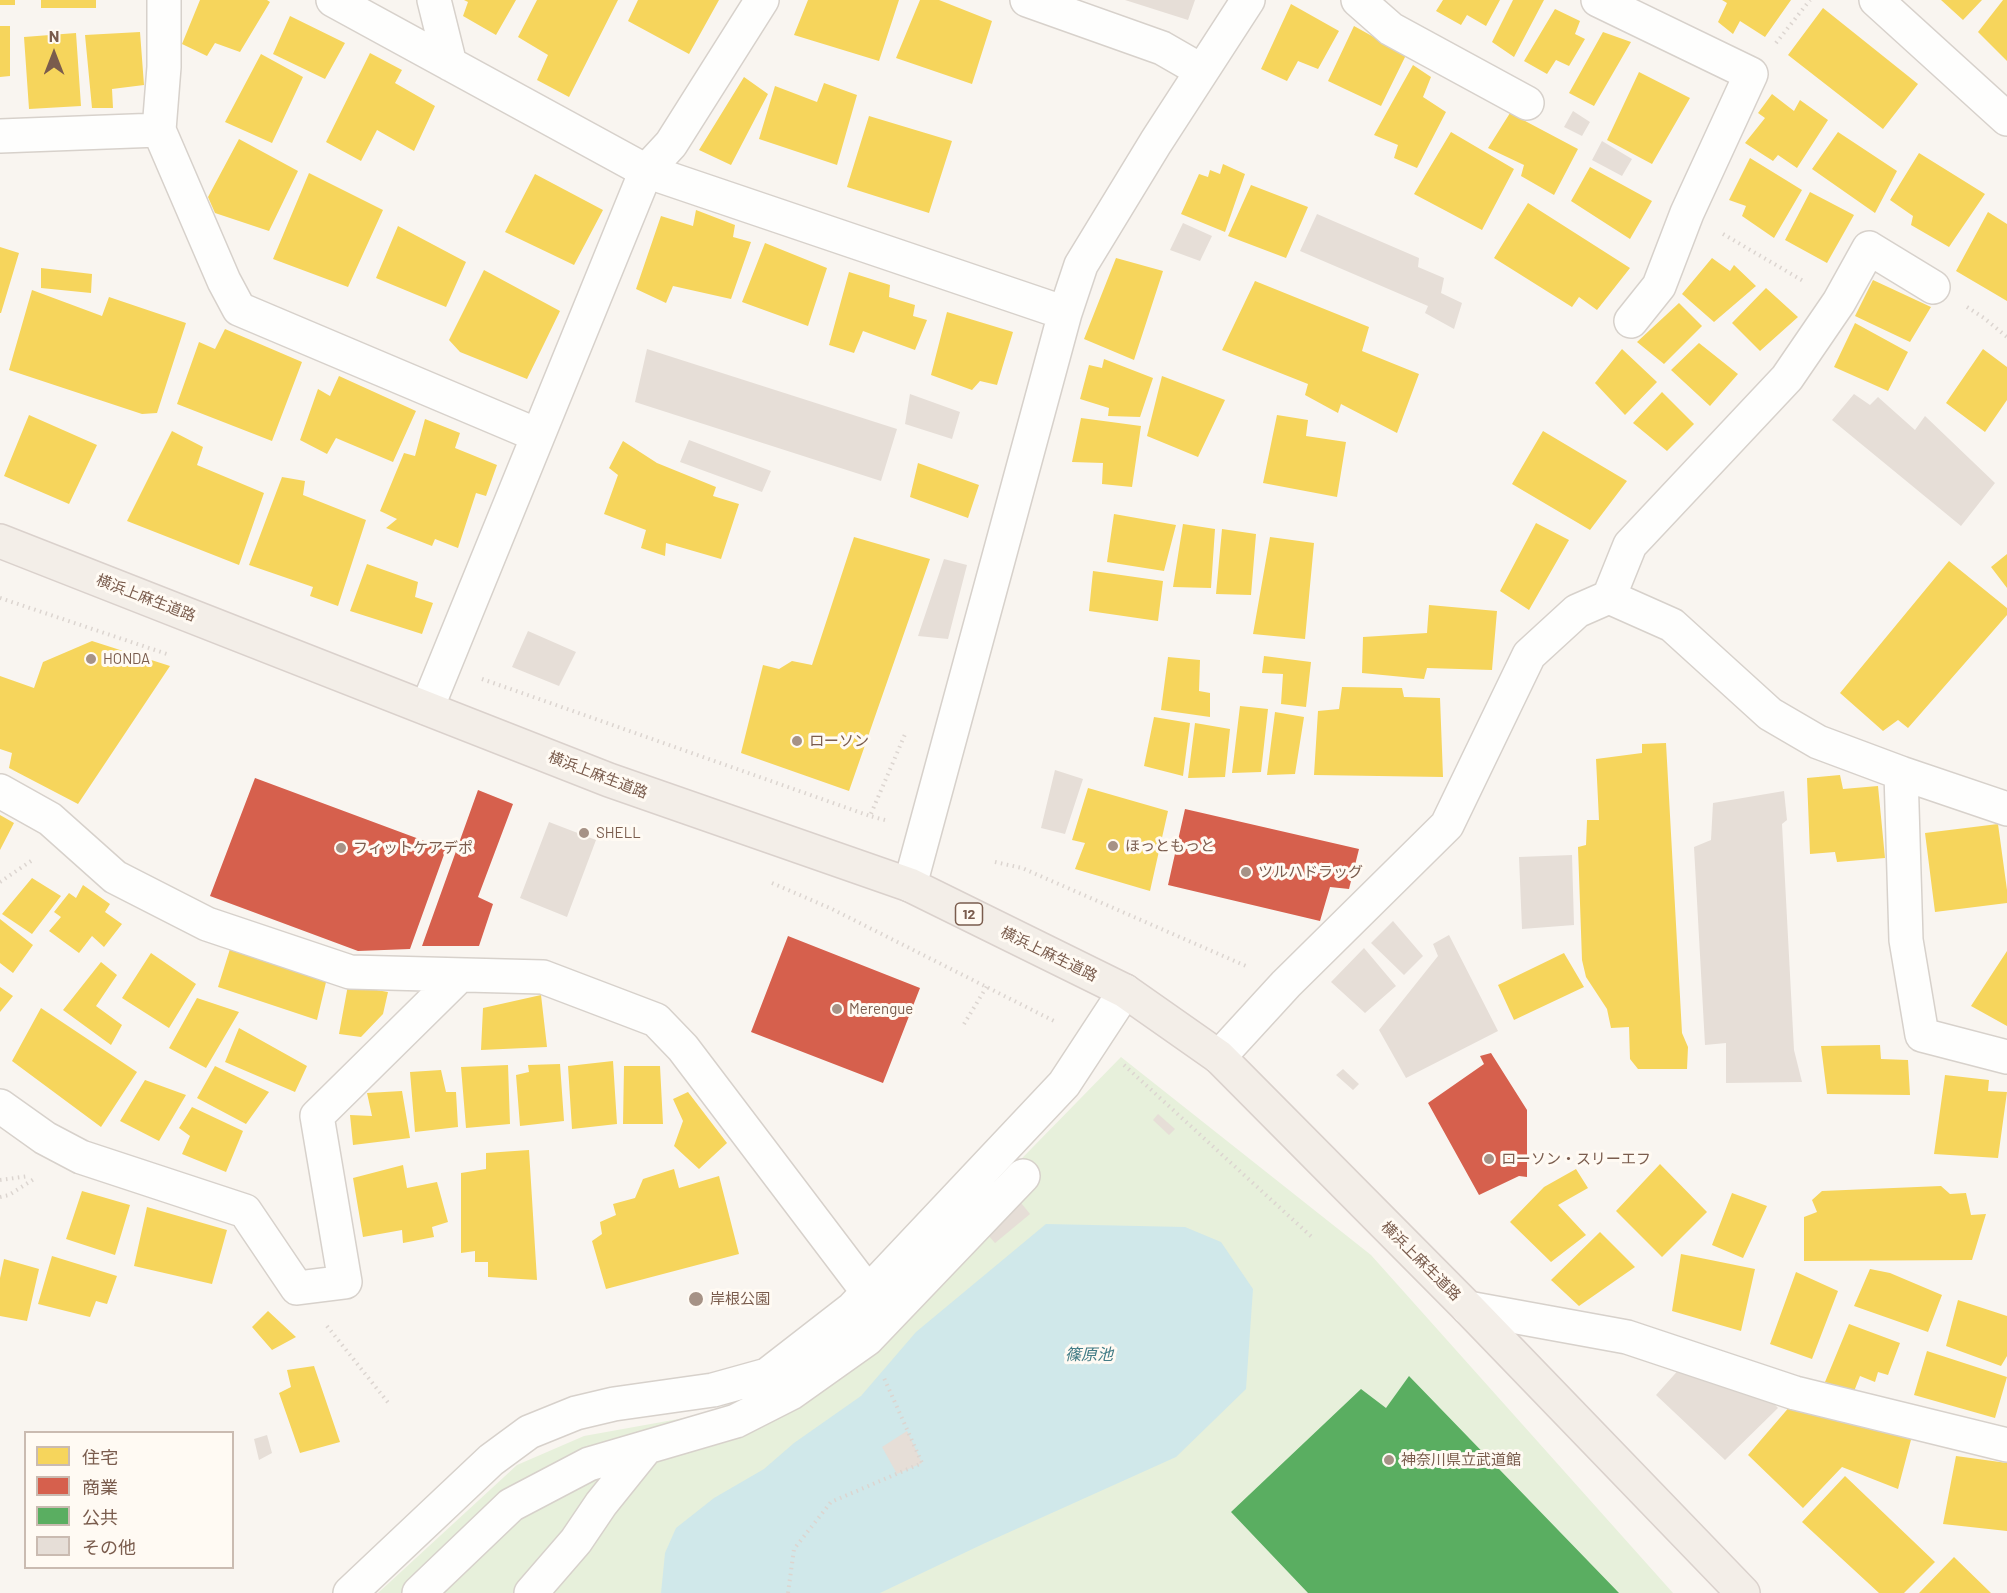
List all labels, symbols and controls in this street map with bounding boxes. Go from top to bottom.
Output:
north arrow [24,24,84,84]
text: N [49,26,59,45]
street label: 横浜上麻生道路 [94,571,198,625]
place label: HONDA [103,650,150,668]
marker: HONDA [84,652,98,666]
place label: ローソン [809,732,869,750]
marker: ローソン [790,734,804,748]
street label: 横浜上麻生道路 [546,748,650,802]
place label: SHELL [596,824,641,842]
marker: SHELL [577,826,591,840]
place label: ほっともっと [1125,837,1215,855]
place label: フィットケアデポ [353,839,473,857]
marker: ほっともっと [1106,839,1120,853]
marker: フィットケアデポ [334,841,348,855]
place label: ツルハドラッグ [1258,863,1363,881]
marker: ツルハドラッグ [1239,865,1253,879]
road number: 12 [956,903,982,925]
street label: 横浜上麻生道路 [998,923,1100,985]
place label: Merengue [849,1000,913,1018]
marker: Merengue [830,1002,844,1016]
place label: ローソン・スリーエフ [1501,1150,1651,1168]
marker: ローソン・スリーエフ [1482,1152,1496,1166]
street label: 横浜上麻生道路 [1378,1218,1464,1304]
marker: 岸根公園 [687,1290,705,1308]
place label: 岸根公園 [710,1290,770,1308]
water label: 篠原池 [1065,1345,1113,1365]
legend [24,1431,234,1569]
text: 住宅 [82,1446,118,1468]
place label: 神奈川県立武道館 [1401,1451,1521,1469]
marker: 神奈川県立武道館 [1382,1453,1396,1467]
text: 商業 [82,1476,118,1498]
text: 公共 [82,1506,118,1528]
text: その他 [82,1536,136,1558]

